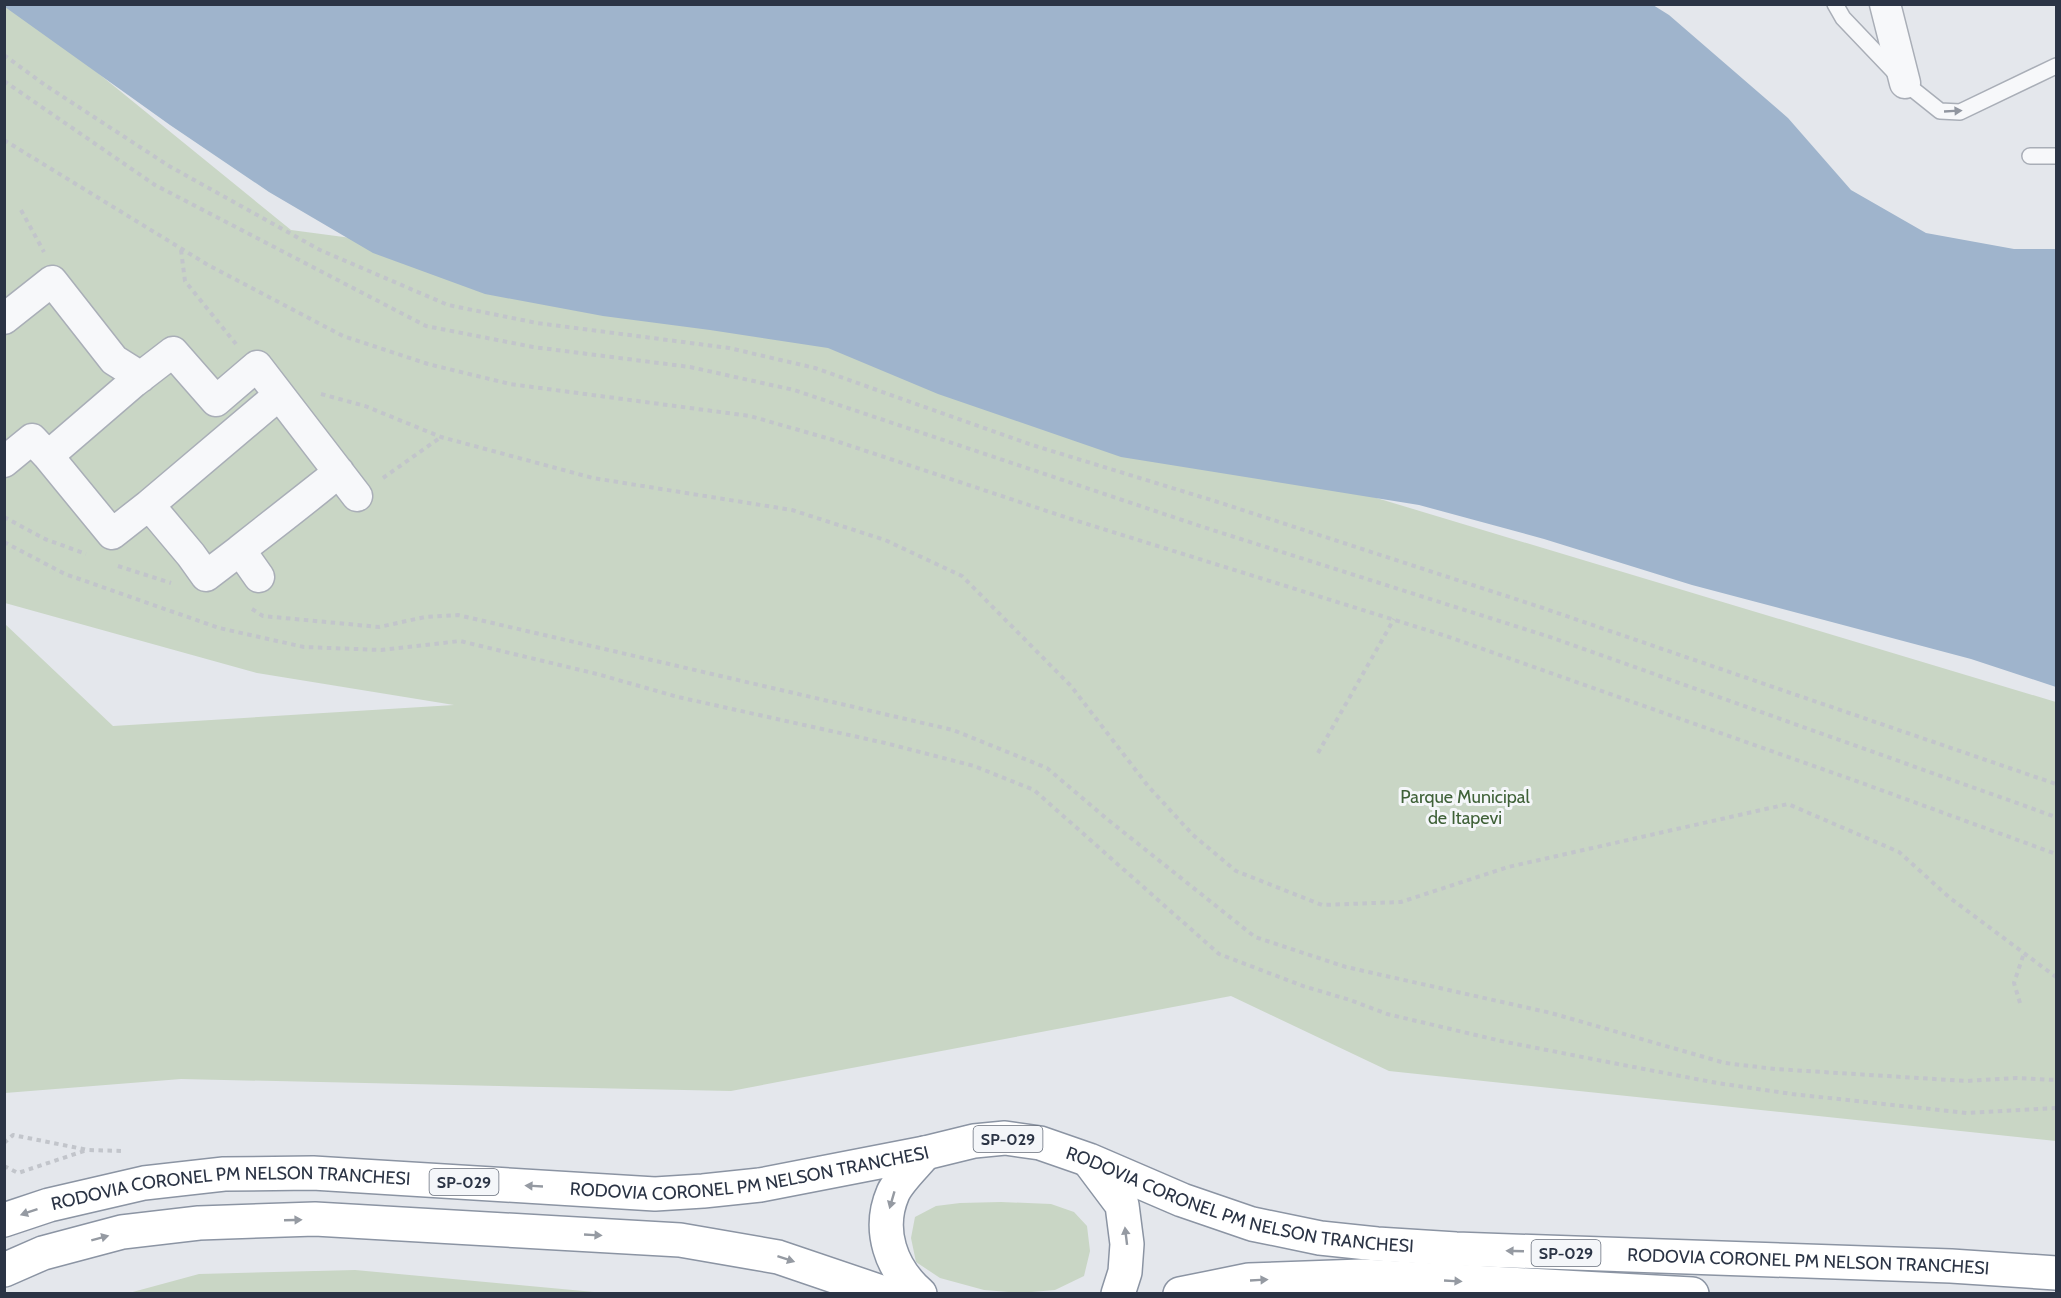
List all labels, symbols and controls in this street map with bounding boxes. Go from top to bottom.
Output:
one-way arrow [1944,106,1963,115]
park label: Parque Municipal de Itapevi [1400,786,1530,829]
road number: SP-029 [974,1126,1042,1152]
street label: RODOVIA CORONEL PM NELSON TRANCHESI [569,1141,931,1205]
street label: RODOVIA CORONEL PM NELSON TRANCHESI [1063,1142,1414,1257]
street label: RODOVIA CORONEL PM NELSON TRANCHESI [49,1162,411,1215]
road number: SP-029 [430,1169,498,1195]
one-way arrow [525,1182,544,1191]
one-way arrow [887,1191,896,1209]
one-way arrow [20,1208,38,1218]
one-way arrow [284,1215,303,1225]
one-way arrow [1121,1227,1131,1246]
one-way arrow [583,1230,602,1239]
one-way arrow [91,1233,109,1242]
road number: SP-029 [1532,1240,1600,1266]
street label: RODOVIA CORONEL PM NELSON TRANCHESI [1627,1244,1990,1280]
one-way arrow [1506,1246,1525,1255]
one-way arrow [777,1255,795,1265]
one-way arrow [1249,1275,1268,1284]
one-way arrow [1444,1276,1463,1285]

